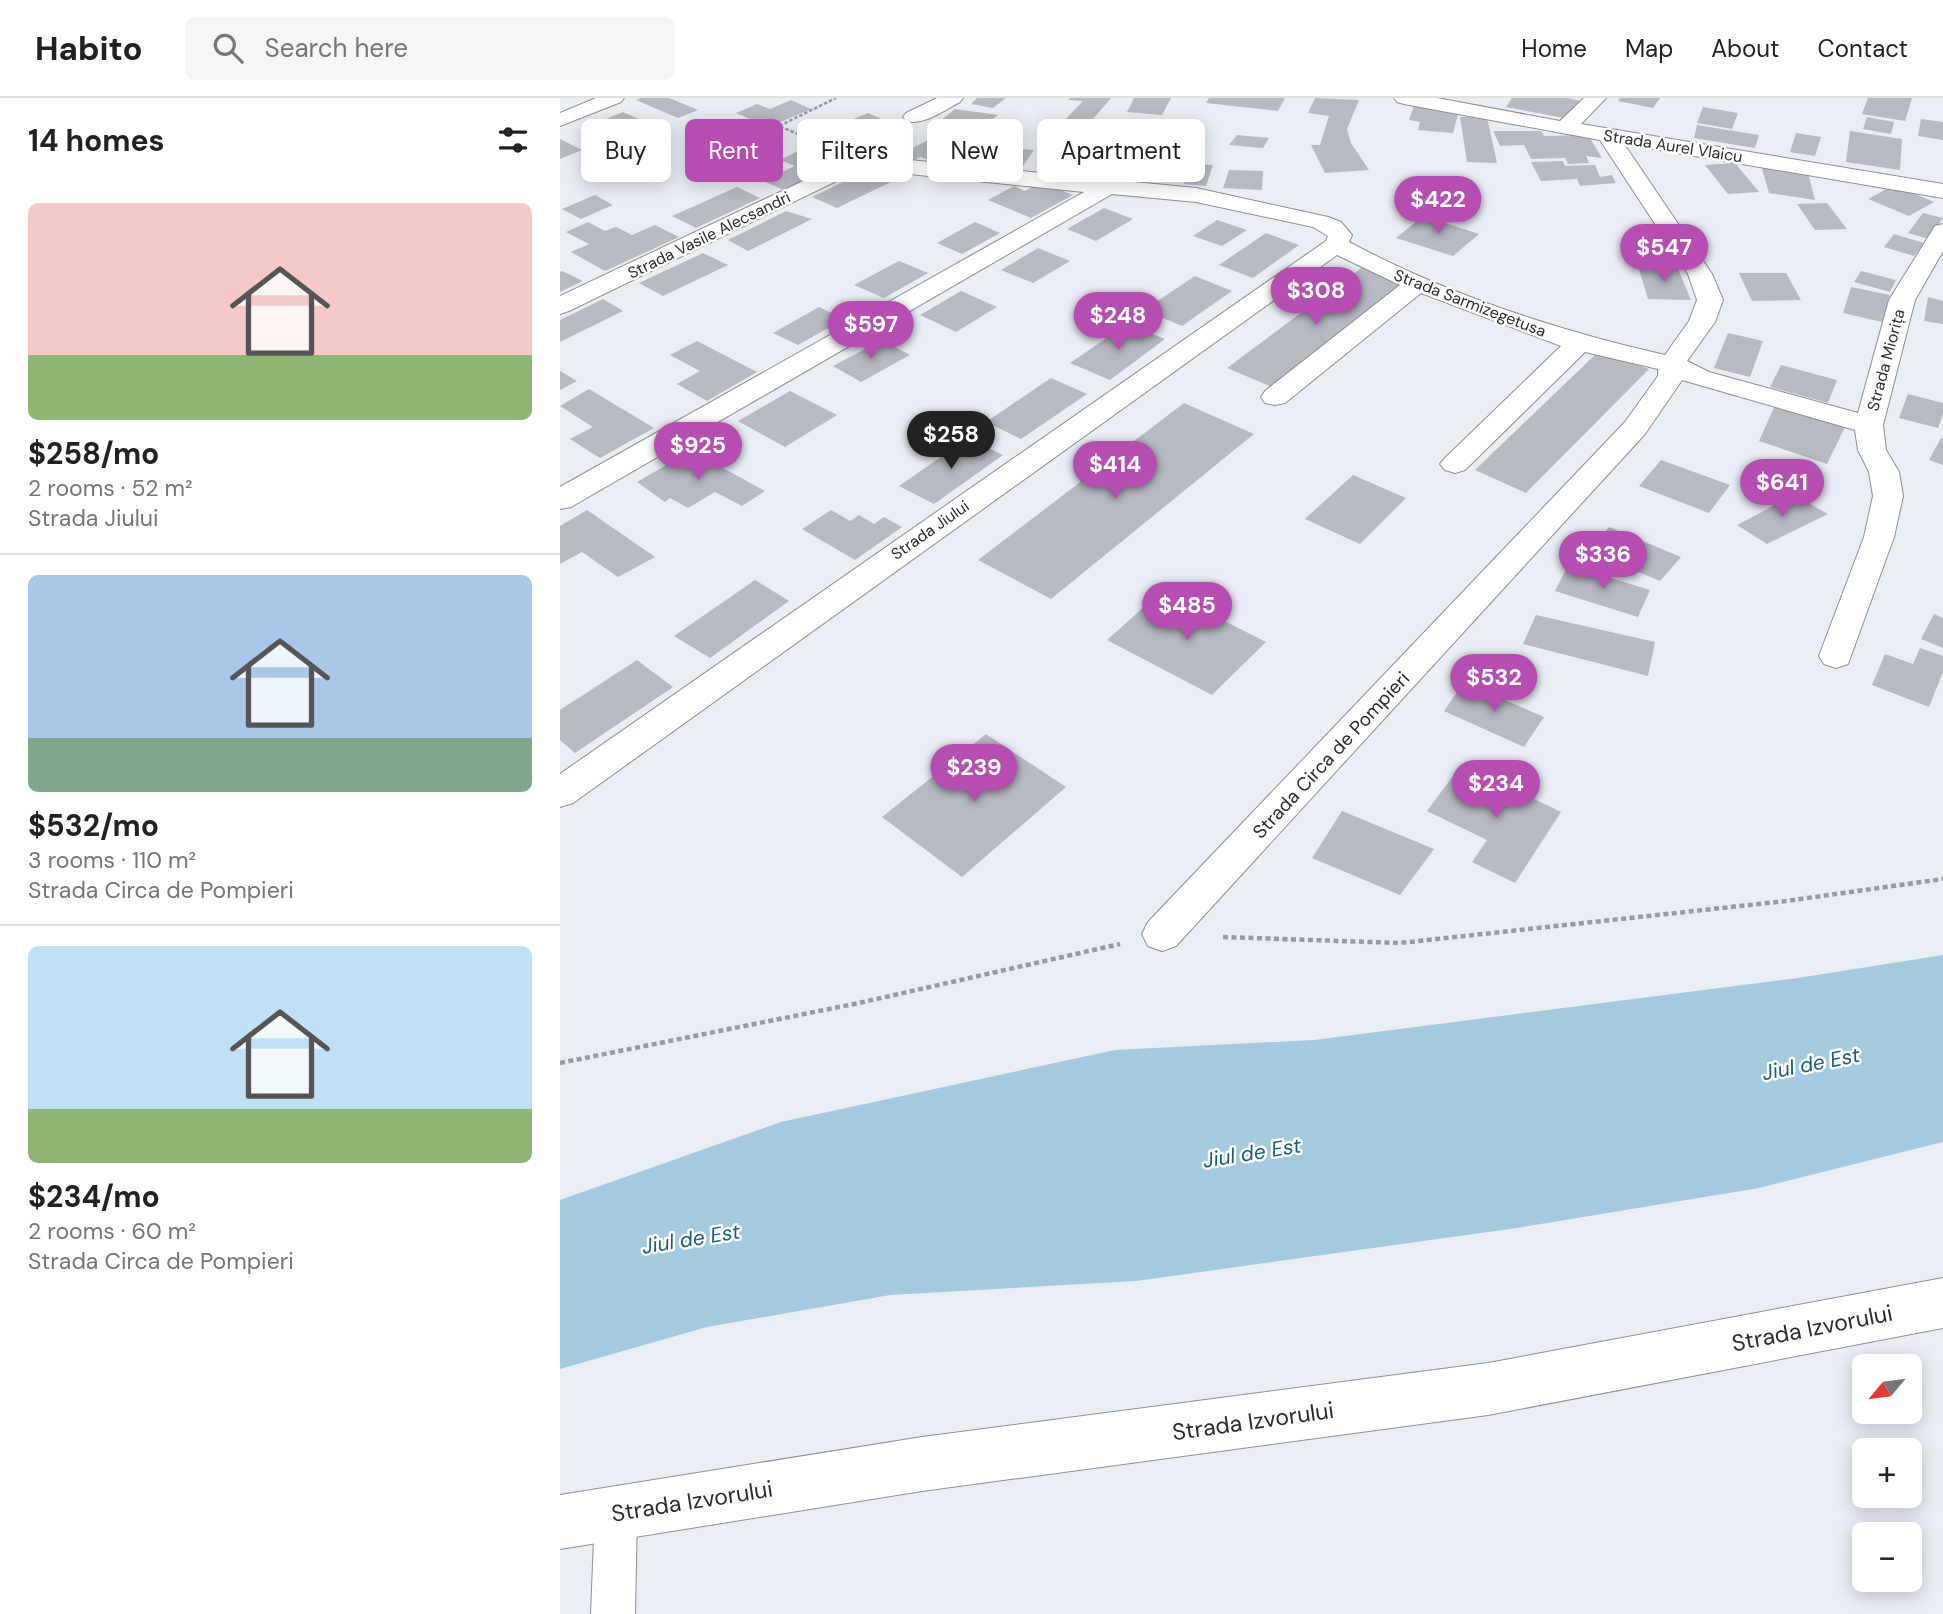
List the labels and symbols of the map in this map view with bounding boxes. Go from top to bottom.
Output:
street label: Strada Aurel Vlaicu [1602,125,1744,167]
pin: $422 [1397,176,1479,236]
street label: Strada Vasile Alecsandri [624,186,794,284]
pin: $547 [1623,225,1705,284]
street label: Strada Sarmizegetusa [1391,264,1549,342]
pin: $308 [1275,268,1357,327]
pin: $248 [1077,292,1159,352]
pin: $597 [830,302,912,361]
street label: Strada Miorița [1862,307,1910,413]
pin: $258 [910,412,992,471]
pin: $925 [657,422,739,482]
pin: $414 [1074,442,1156,501]
pin: $641 [1741,460,1823,519]
street label: Strada Jiului [887,495,973,565]
pin: $336 [1562,532,1644,591]
pin: $485 [1146,582,1228,642]
pin: $532 [1453,654,1535,714]
street label: Strada Circa de Pompieri [1247,666,1415,844]
pin: $239 [933,744,1015,804]
pin: $234 [1455,760,1537,820]
water label: Jiul de Est [1760,1041,1863,1087]
water label: Jiul de Est [1201,1131,1304,1175]
water label: Jiul de Est [640,1217,743,1261]
street label: Strada Izvorului [1729,1298,1895,1358]
north arrow [1852,1354,1922,1424]
street label: Strada Izvorului [1170,1395,1336,1447]
street label: Strada Izvorului [609,1473,775,1529]

